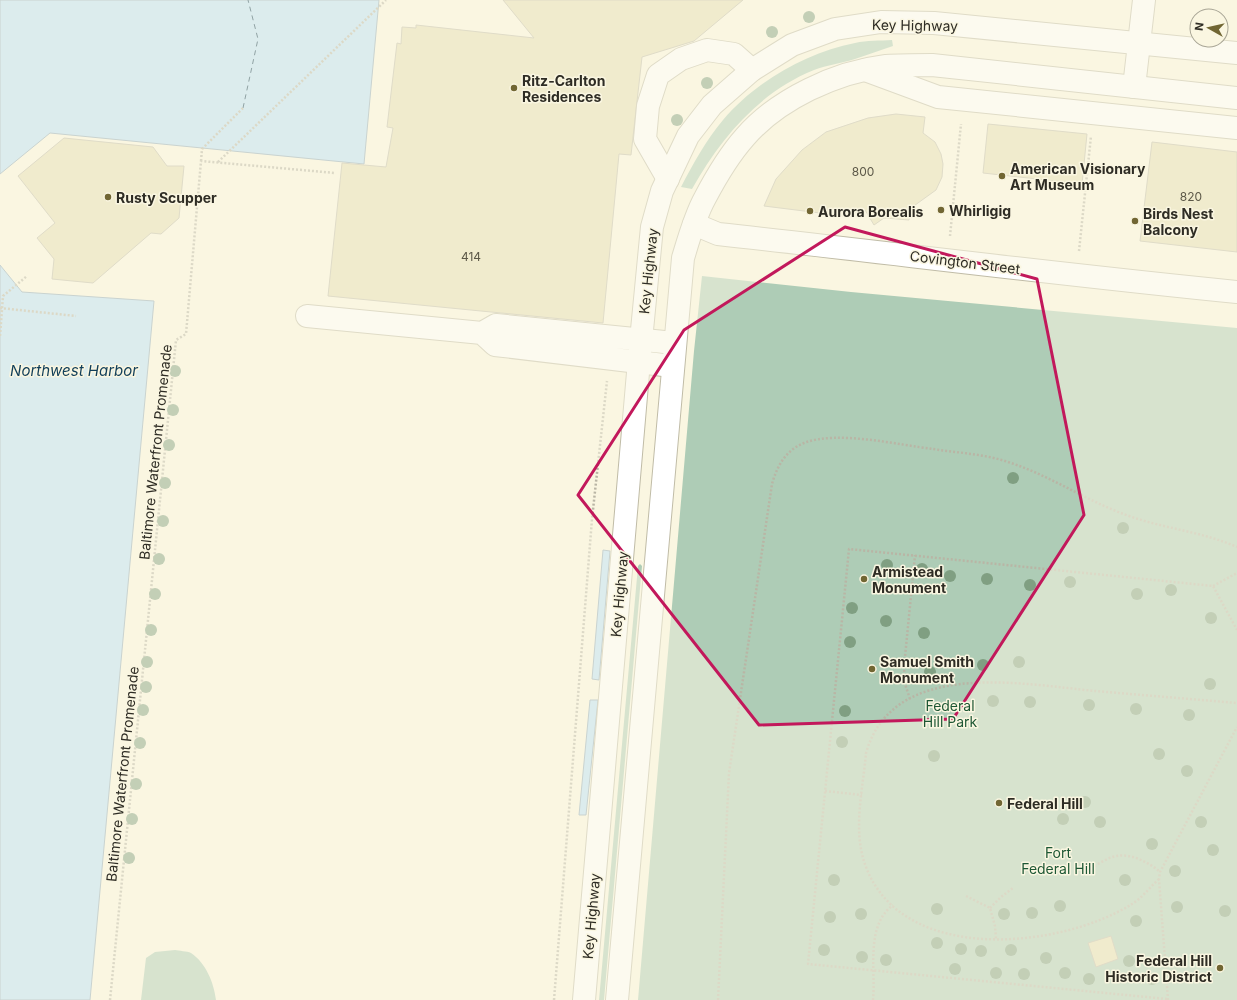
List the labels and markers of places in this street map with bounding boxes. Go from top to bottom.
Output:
place label: Ritz-Carlton Residences [522,72,605,105]
marker: Ritz-Carlton Residences [509,83,519,93]
place label: American Visionary Art Museum [1010,160,1146,193]
marker: American Visionary Art Museum [997,171,1007,181]
place label: Rusty Scupper [116,189,217,206]
marker: Rusty Scupper [103,192,113,202]
place label: Whirligig [949,202,1011,219]
place label: Aurora Borealis [818,203,923,220]
marker: Whirligig [936,205,946,215]
place label: Birds Nest Balcony [1143,205,1213,238]
marker: Aurora Borealis [805,206,815,216]
marker: Birds Nest Balcony [1130,216,1140,226]
place label: Armistead Monument [872,563,946,596]
marker: Armistead Monument [859,574,869,584]
place label: Samuel Smith Monument [880,653,974,686]
marker: Samuel Smith Monument [867,664,877,674]
place label: Federal Hill [1007,795,1083,812]
marker: Federal Hill [994,798,1004,808]
place label: Federal Hill Historic District [1105,952,1212,985]
marker: Federal Hill Historic District [1215,963,1225,973]

